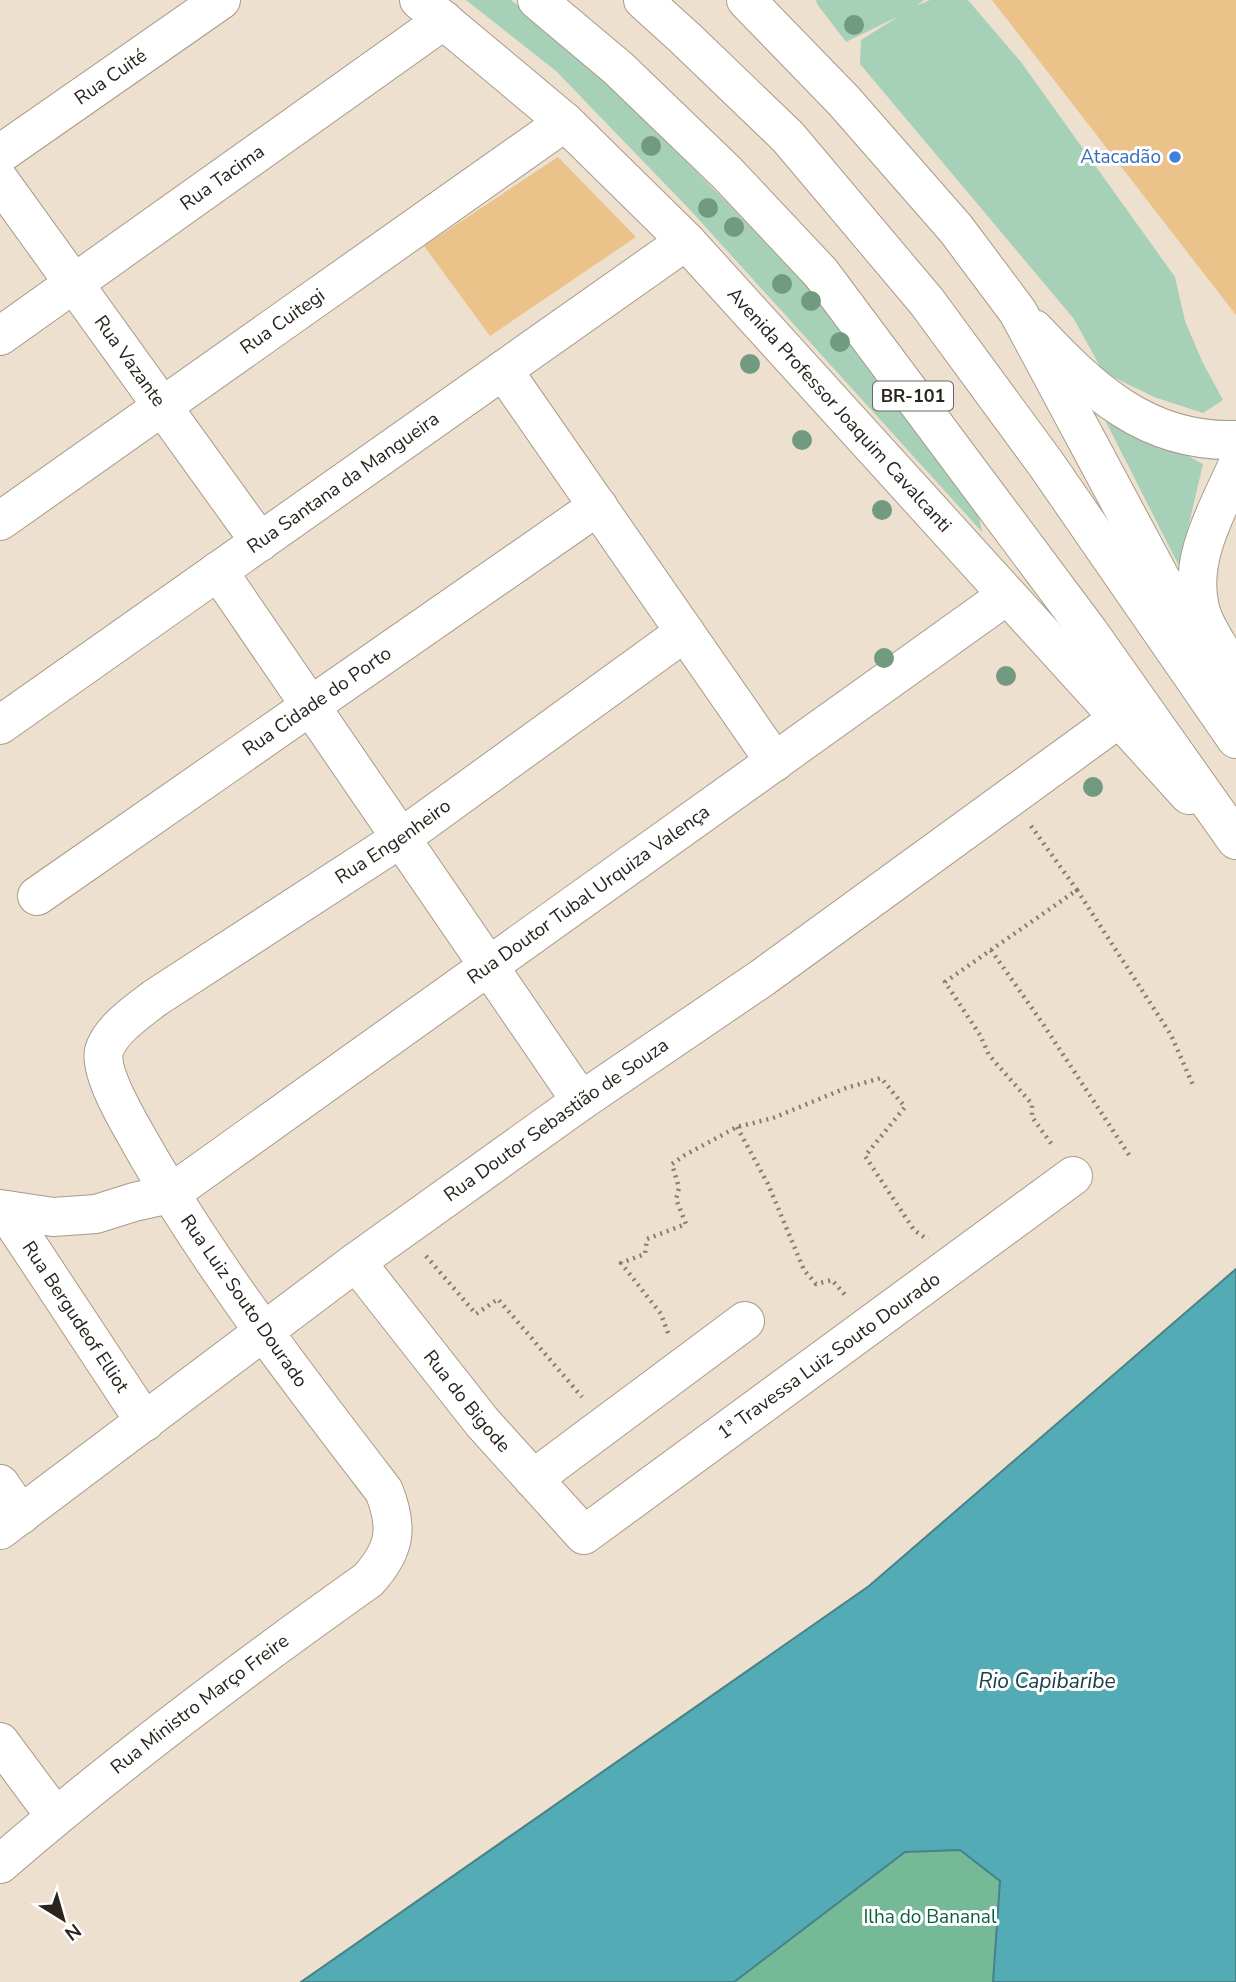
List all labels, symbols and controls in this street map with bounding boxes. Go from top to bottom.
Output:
street label: Rua Cuité [69,43,152,111]
street label: Rua Tacima [175,139,270,217]
place label: Atacadão [1080,144,1161,170]
marker: Atacadão [1167,149,1183,165]
street label: Rua Cuitegi [235,282,330,360]
street label: Avenida Professor Joaquim Cavalcanti [721,282,957,538]
street label: Rua Vazante [88,310,171,412]
road number: BR-101 [873,382,953,410]
street label: Rua Santana da Mangueira [242,406,445,560]
street label: Rua Cidade do Porto [237,640,397,762]
street label: Rua Engenheiro [330,793,456,890]
street label: Rua Doutor Tubal Urquiza Valença [462,799,715,990]
street label: Rua Doutor Sebastião de Souza [439,1032,674,1208]
street label: Rua Luiz Souto Dourado [174,1209,314,1393]
street label: Rua Bergudeof Elliot [16,1236,135,1398]
street label: 1ª Travessa Luiz Souto Dourado [712,1266,946,1446]
street label: Rua do Bigode [417,1345,516,1458]
street label: Rua Ministro Março Freire [105,1628,294,1780]
water label: Rio Capibaribe [978,1667,1116,1695]
north arrow [28,1884,98,1954]
park label: Ilha do Bananal [863,1904,997,1930]
text: N [59,1917,86,1946]

